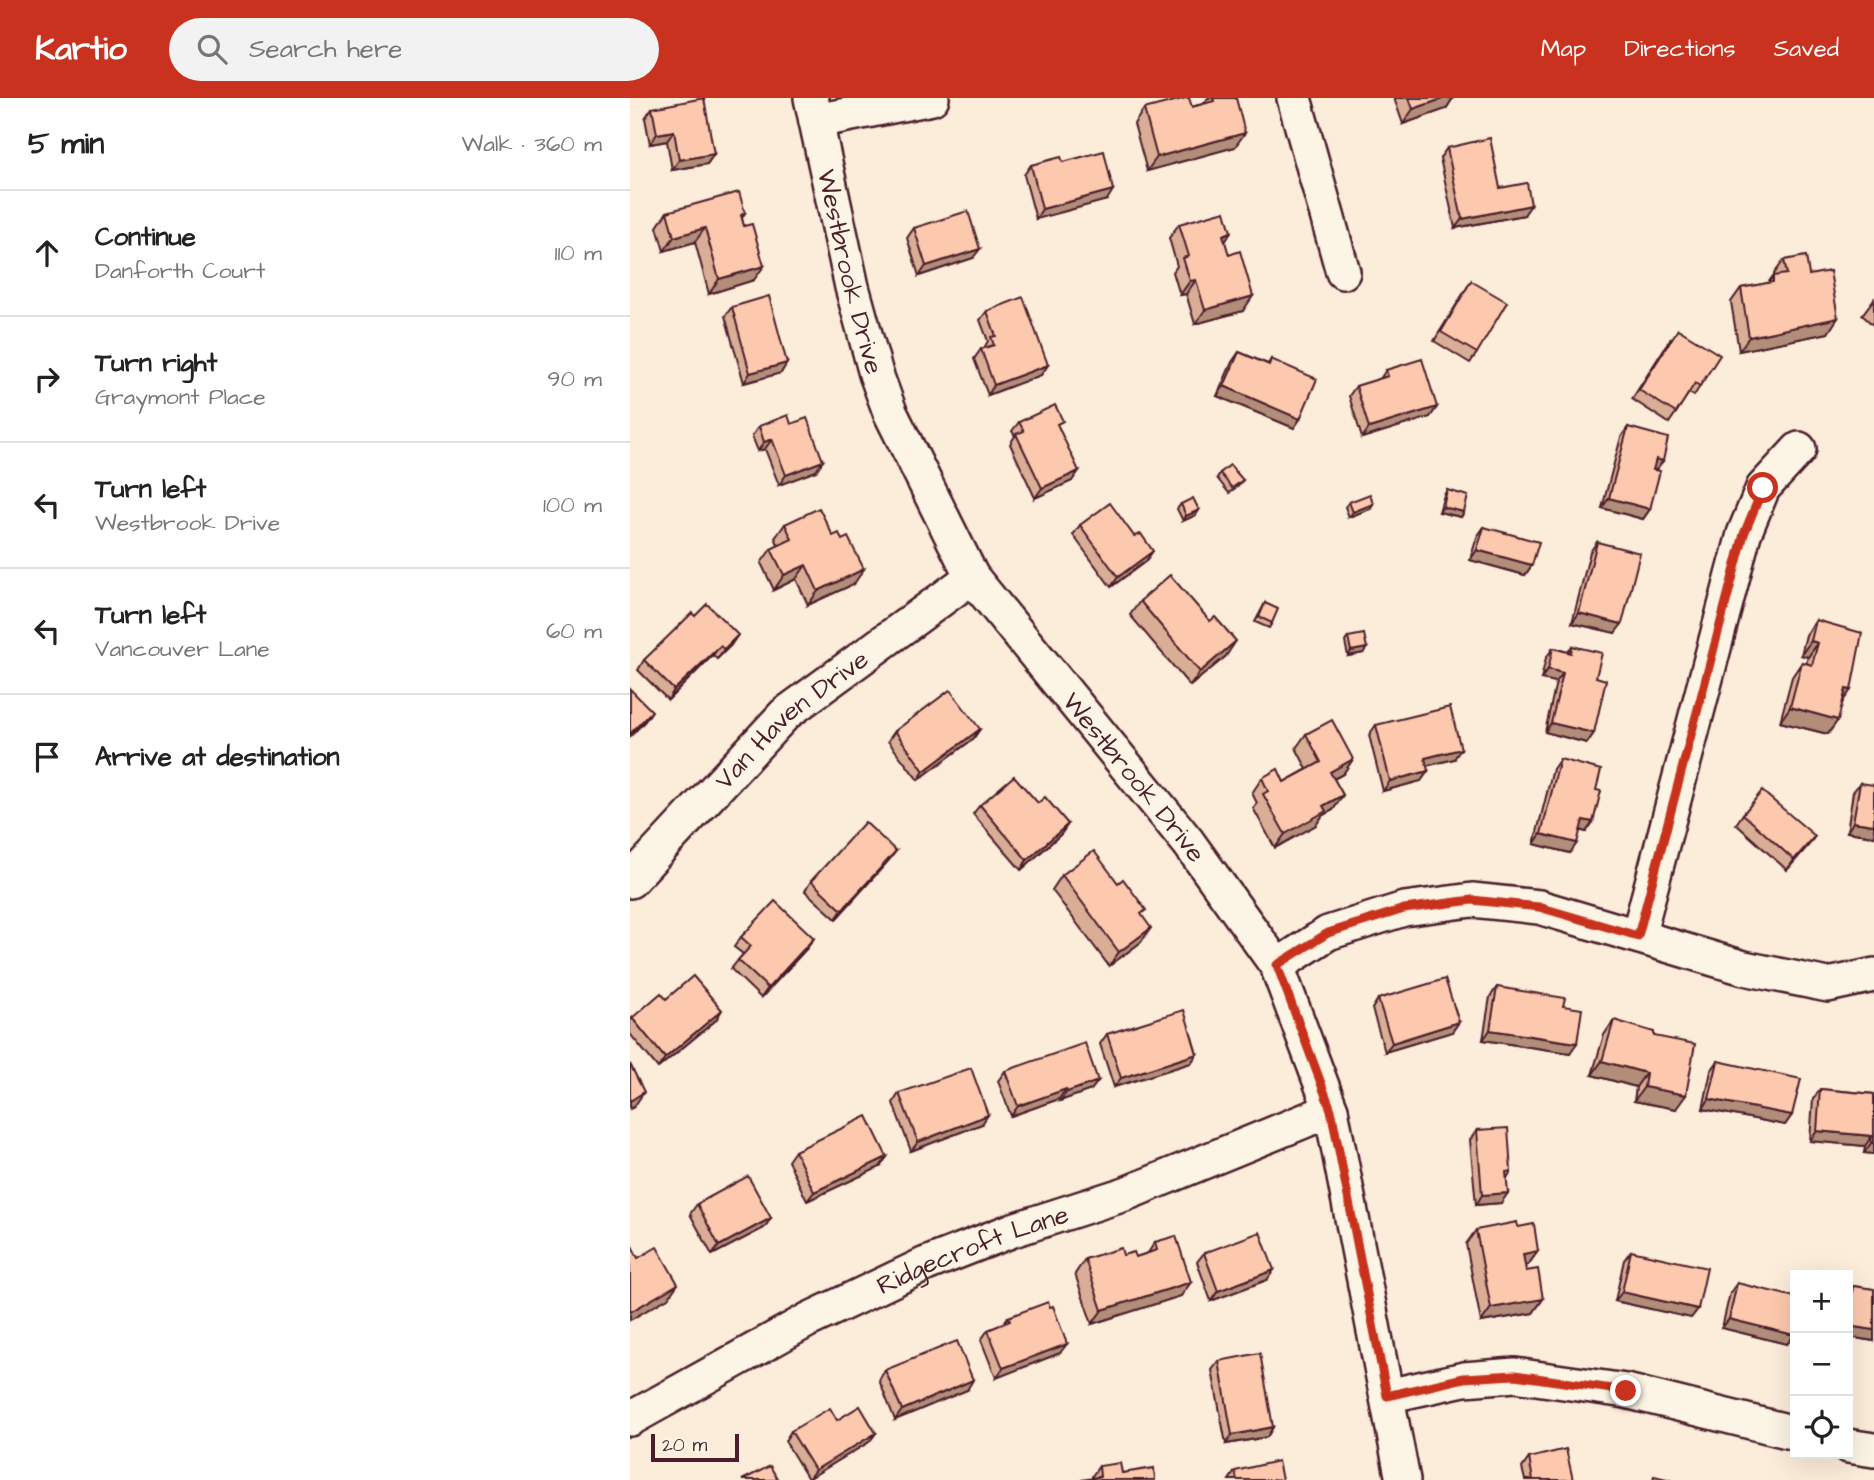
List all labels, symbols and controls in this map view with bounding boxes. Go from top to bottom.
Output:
search box [169,18,659,81]
text: Kartio [35,26,127,72]
icon: search [193,30,231,68]
text: Search here [249,31,402,67]
text: Map [1541,32,1586,66]
text: Directions [1624,32,1736,66]
text: Saved [1774,32,1839,66]
text: 5 min [28,123,104,165]
text: Walk · 360 m [462,128,602,160]
street label: Westbrook Drive [808,166,892,378]
text: Continue [95,219,196,255]
icon: ahead [28,234,66,272]
text: 110 m [554,237,602,269]
text: Danforth Court [95,255,265,287]
text: Turn right [95,345,217,381]
icon: right [28,360,66,398]
text: 90 m [547,363,602,395]
text: Graymont Place [95,381,266,413]
text: Turn left [95,471,206,507]
route start [1747,472,1778,503]
icon: left [28,486,66,524]
text: 100 m [543,489,602,521]
text: Westbrook Drive [95,507,280,539]
text: Turn left [95,597,206,633]
icon: left [28,612,66,650]
text: 60 m [546,615,602,647]
text: Vancouver Lane [95,633,270,665]
street label: Van Haven Drive [707,642,876,798]
street label: Westbrook Drive [1054,685,1214,870]
icon: arrive [28,738,66,776]
text: Arrive at destination [95,739,340,775]
street label: Ridgecroft Lane [871,1196,1073,1304]
map controls [1790,1270,1853,1459]
button: + [1790,1270,1853,1333]
button: − [1790,1333,1853,1396]
route end [1610,1375,1641,1406]
button: locate [1790,1396,1853,1459]
scale bar [651,1431,738,1463]
text: 20 m [662,1432,707,1459]

